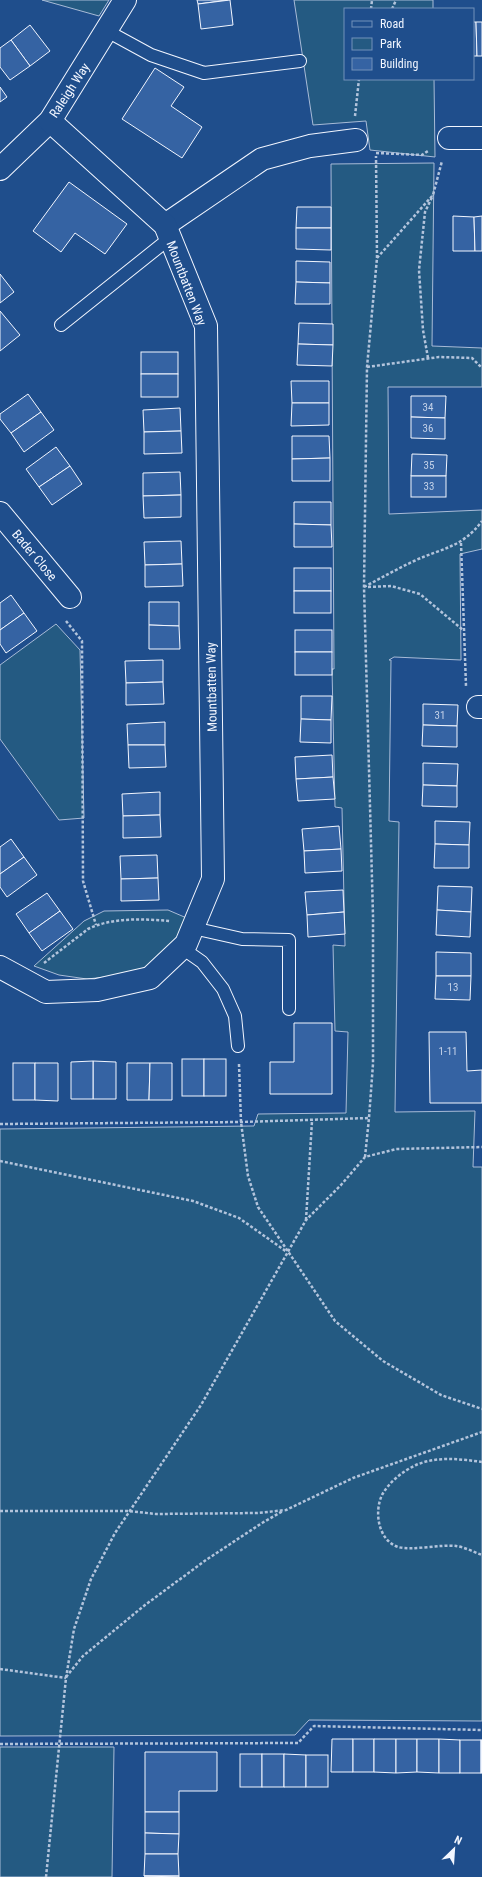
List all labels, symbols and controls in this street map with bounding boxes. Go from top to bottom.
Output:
legend [344,8,474,80]
text: Road [380,17,404,31]
text: Park [380,37,402,51]
text: Building [380,57,418,71]
street label: Raleigh Way [46,60,93,120]
street label: Mountbatten Way [163,239,210,328]
house number: 34 [423,401,434,414]
house number: 36 [423,422,433,435]
house number: 35 [424,459,434,472]
house number: 33 [424,480,434,493]
street label: Bader Close [9,527,60,584]
street label: Mountbatten Way [203,641,220,732]
house number: 31 [435,709,445,722]
house number: 13 [448,981,458,994]
house number: 1-11 [438,1045,458,1058]
north arrow [434,1829,474,1869]
text: N [452,1833,464,1848]

